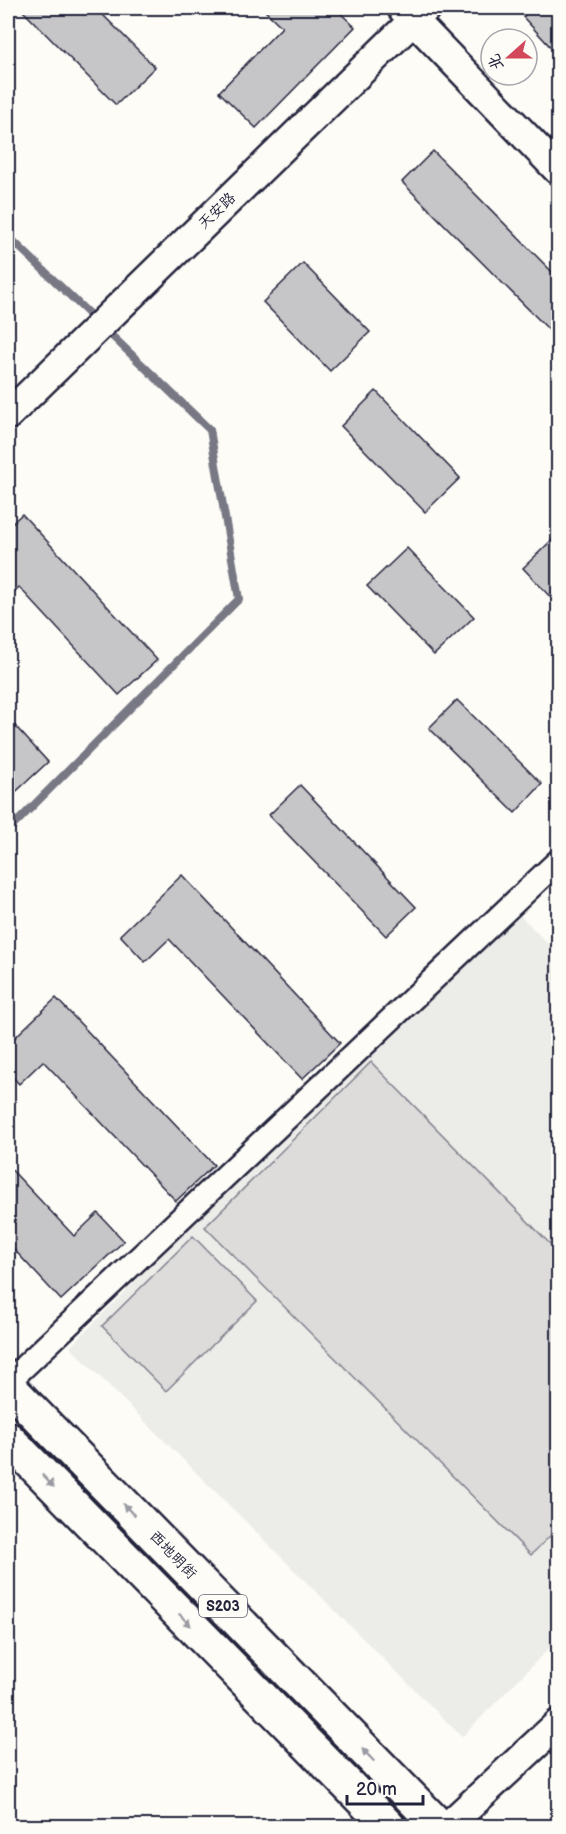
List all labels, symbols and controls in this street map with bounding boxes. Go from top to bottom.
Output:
north arrow [479,27,539,87]
text: 北 [485,51,508,73]
street label: 天安路 [194,189,240,233]
one-way arrow [41,1473,55,1487]
one-way arrow [123,1504,137,1518]
street label: 西地明街 [145,1527,201,1583]
road number: S203 [199,1595,247,1617]
one-way arrow [178,1612,192,1627]
one-way arrow [362,1748,376,1762]
scale bar [347,1768,424,1806]
text: 20 m [356,1779,397,1800]

